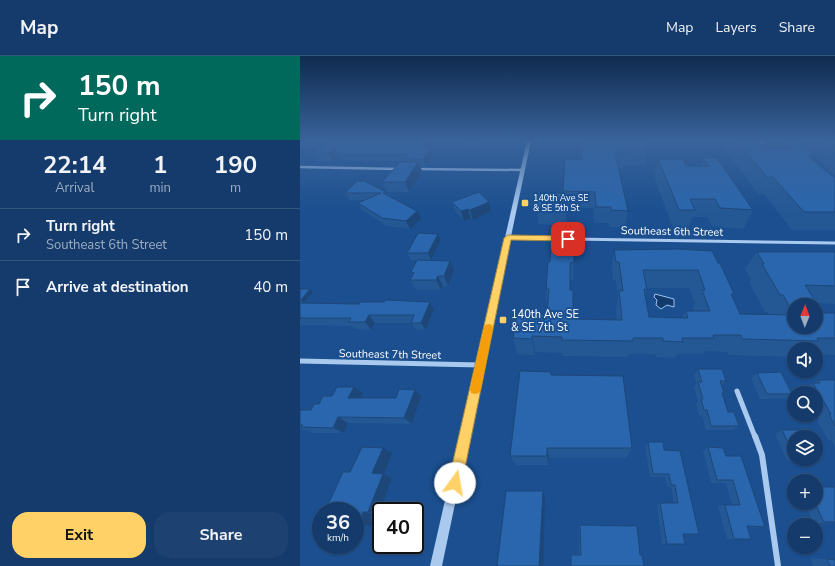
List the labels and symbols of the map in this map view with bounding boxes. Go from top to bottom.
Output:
place label: 140th Ave SE & SE 5th St [533,192,589,214]
marker: 140th Ave SE & SE 5th St [520,198,530,208]
pin [551,222,585,256]
street label: Southeast 6th Street [621,223,723,240]
north arrow [787,298,823,334]
place label: 140th Ave SE & SE 7th St [511,307,579,335]
marker: 140th Ave SE & SE 7th St [498,315,508,325]
street label: Southeast 7th Street [339,346,441,363]
position arrow [434,462,476,504]
speed limit sign: 40 [372,502,424,554]

